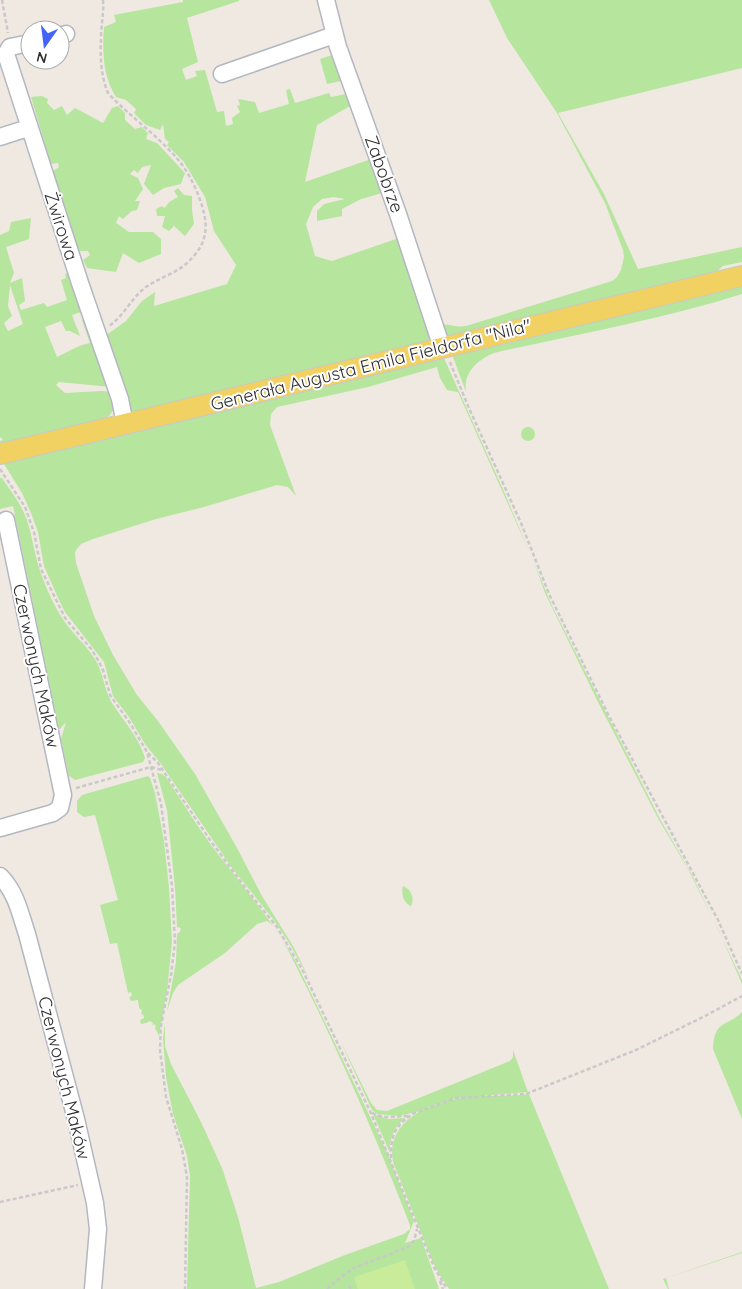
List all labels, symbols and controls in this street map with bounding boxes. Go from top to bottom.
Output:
north arrow [20,20,70,70]
text: N [35,48,49,68]
street label: Zabobrze [360,132,409,216]
street label: Żwirowa [40,189,83,263]
street label: Generała Augusta Emila Fieldorfa "Nila" [208,313,534,416]
street label: Czerwonych Maków [8,582,65,750]
street label: Czerwonych Maków [33,994,96,1162]

